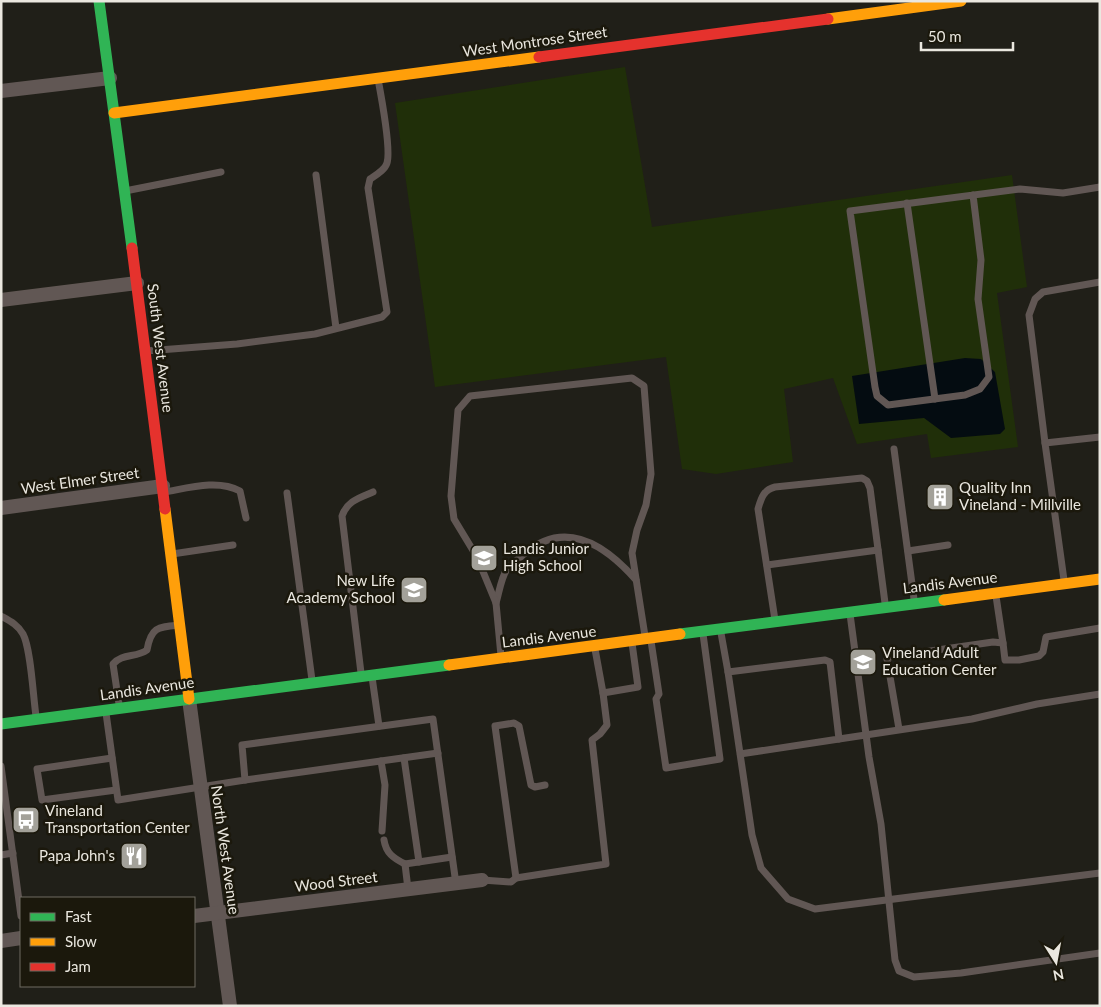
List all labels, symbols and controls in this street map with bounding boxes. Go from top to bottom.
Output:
scale bar [921,20,1014,52]
street label: West Montrose Street [462,22,609,60]
text: 50 m [928,27,962,45]
street label: South West Avenue [144,282,178,413]
street label: West Elmer Street [20,463,141,497]
place label: Quality Inn Vineland - Millville [959,478,1081,513]
building icon: Quality Inn Vineland - Millville [925,482,955,512]
place label: Landis Junior High School [503,539,589,574]
school or university icon: Landis Junior High School [469,543,499,573]
street label: Landis Avenue [902,567,998,597]
place label: New Life Academy School [287,571,395,606]
school or university icon: New Life Academy School [399,575,429,605]
street label: Landis Avenue [501,621,597,651]
place label: Vineland Adult Education Center [882,643,997,678]
school or university icon: Vineland Adult Education Center [848,647,878,677]
street label: Landis Avenue [99,672,195,704]
street label: North West Avenue [208,784,244,916]
place label: Vineland Transportation Center [45,801,190,836]
bus stop icon: Vineland Transportation Center [11,805,41,835]
restaurant icon: Papa John's [119,841,149,871]
place label: Papa John's [39,846,115,864]
street label: Wood Street [293,867,379,895]
legend [20,897,195,987]
text: Fast [65,907,92,925]
text: Slow [65,932,97,950]
north arrow [1031,937,1081,987]
text: Jam [65,957,91,975]
text: N [1052,966,1065,985]

